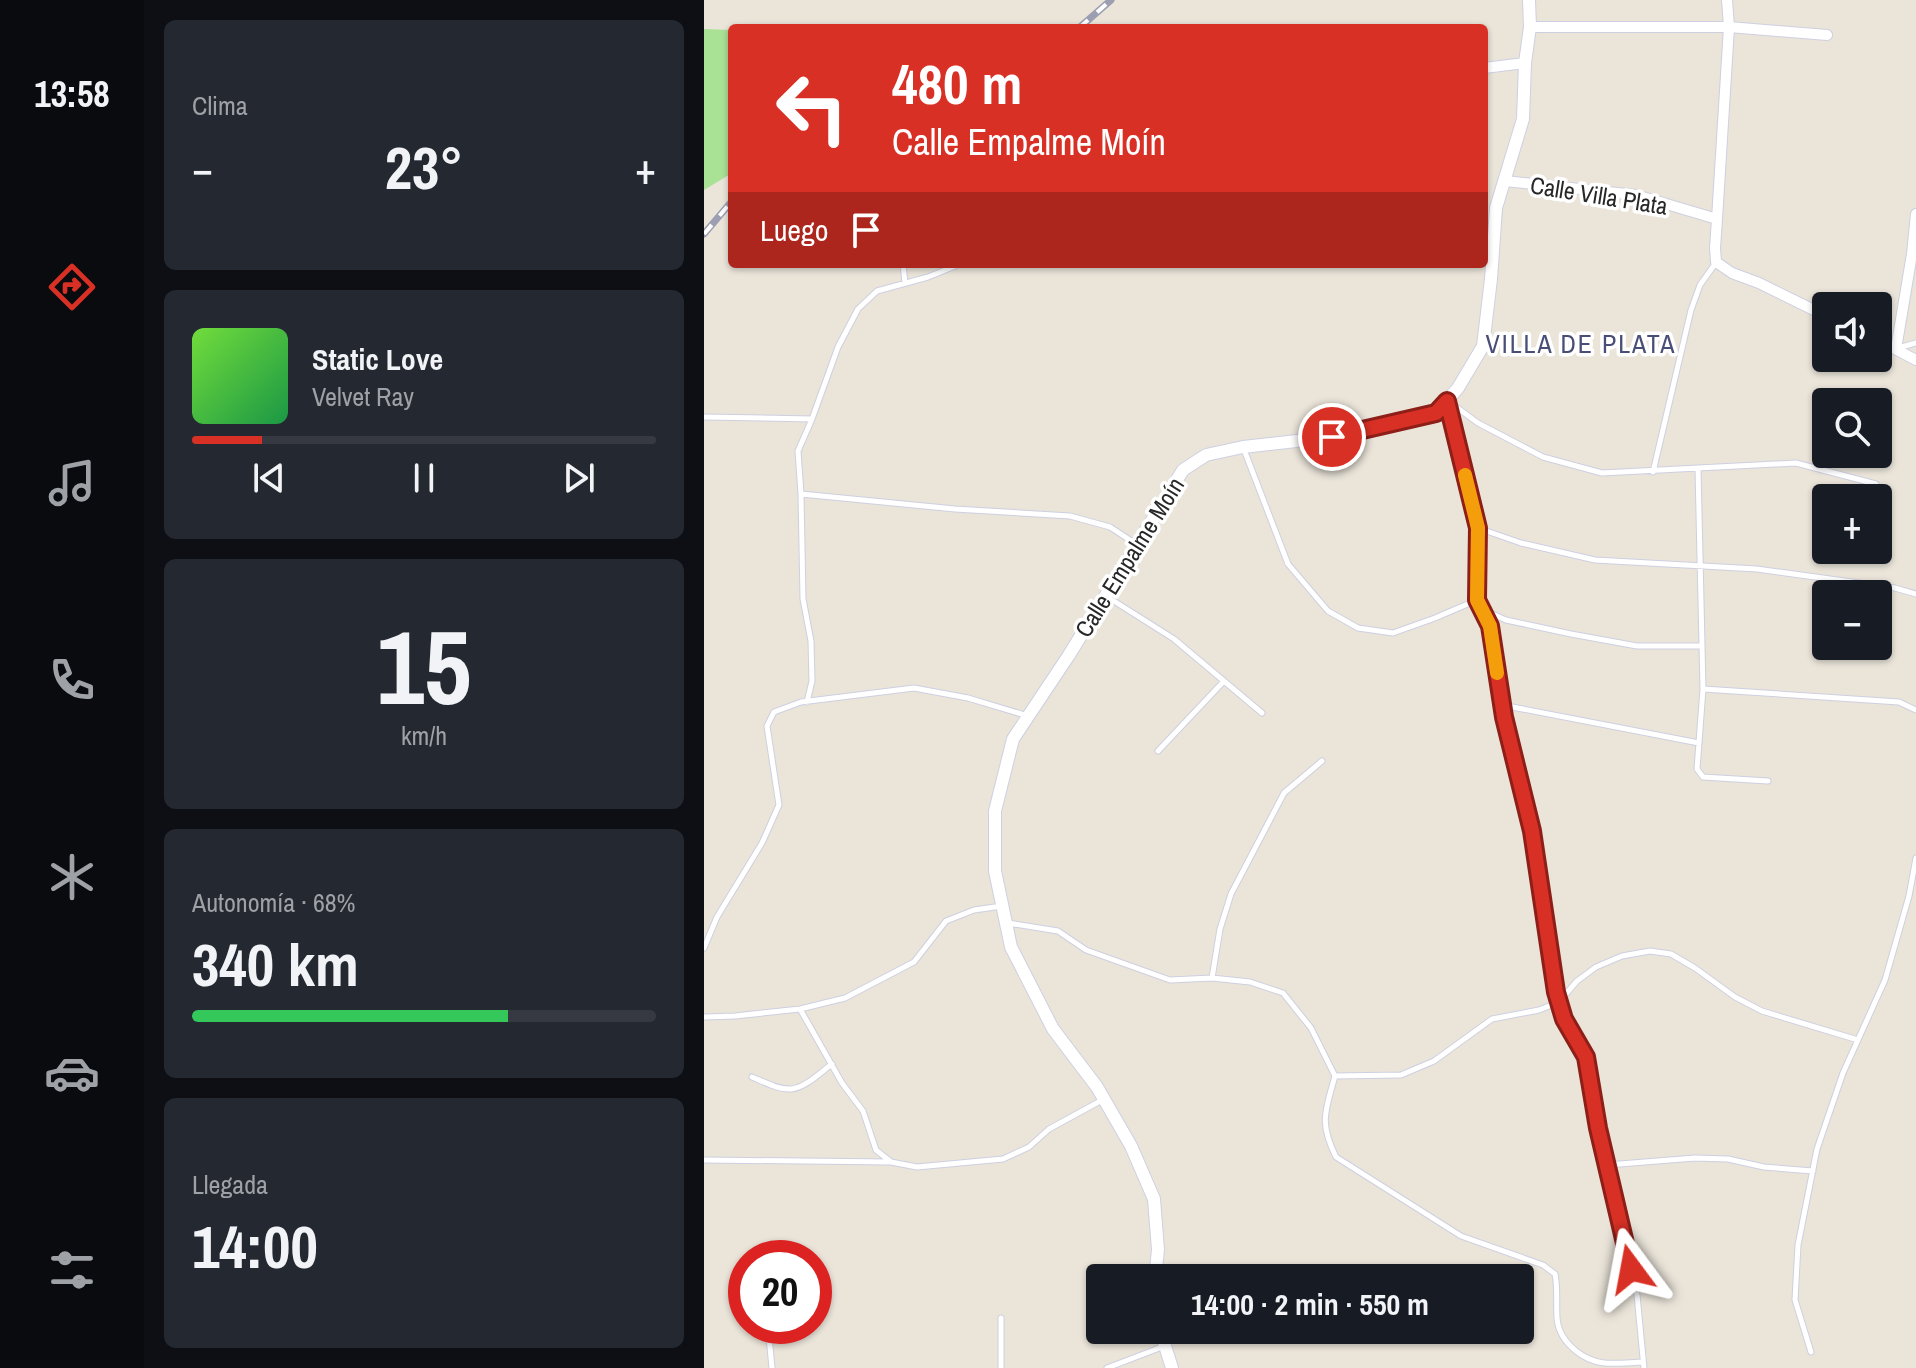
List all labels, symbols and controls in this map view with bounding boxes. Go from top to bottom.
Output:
text: 480 m [892,46,1022,121]
icon: left [760,56,864,160]
text: 13:58 [34,70,110,118]
text: Clima [192,88,248,123]
text: Calle Empalme Moín [892,118,1166,166]
text: 23° [385,127,463,208]
text: − [192,138,213,198]
text: + [635,138,656,198]
street label: Calle Villa Plata [1528,168,1670,222]
icon: arrive [844,208,888,252]
text: Luego [760,210,828,250]
icon: directions [44,259,100,315]
map controls [1812,292,1892,660]
button: sound [1812,292,1892,372]
district label: VILLA DE PLATA [1486,326,1676,361]
text: Static Love [312,339,443,379]
text: Velvet Ray [312,379,414,414]
button: search [1812,388,1892,468]
pin [1298,403,1366,471]
icon: arrive [1310,415,1354,459]
icon: music [44,455,100,511]
icon: previous [247,456,291,500]
icon: pause [402,456,446,500]
icon: next [557,456,601,500]
street label: Calle Empalme Moín [1067,471,1191,643]
button: + [1812,484,1892,564]
button: − [1812,580,1892,660]
text: 15 [377,596,471,736]
icon: phone [44,652,100,708]
text: km/h [401,718,447,753]
icon: climate [44,849,100,905]
text: Autonomía · 68% [192,885,356,920]
text: 340 km [192,924,359,1005]
icon: car [44,1045,100,1101]
text: Llegada [192,1167,268,1202]
text: 14:00 [192,1206,318,1287]
position arrow [1589,1227,1673,1311]
speed limit sign: 20 [728,1240,832,1344]
icon: filters [44,1242,100,1298]
text: 14:00 · 2 min · 550 m [1191,1284,1429,1324]

